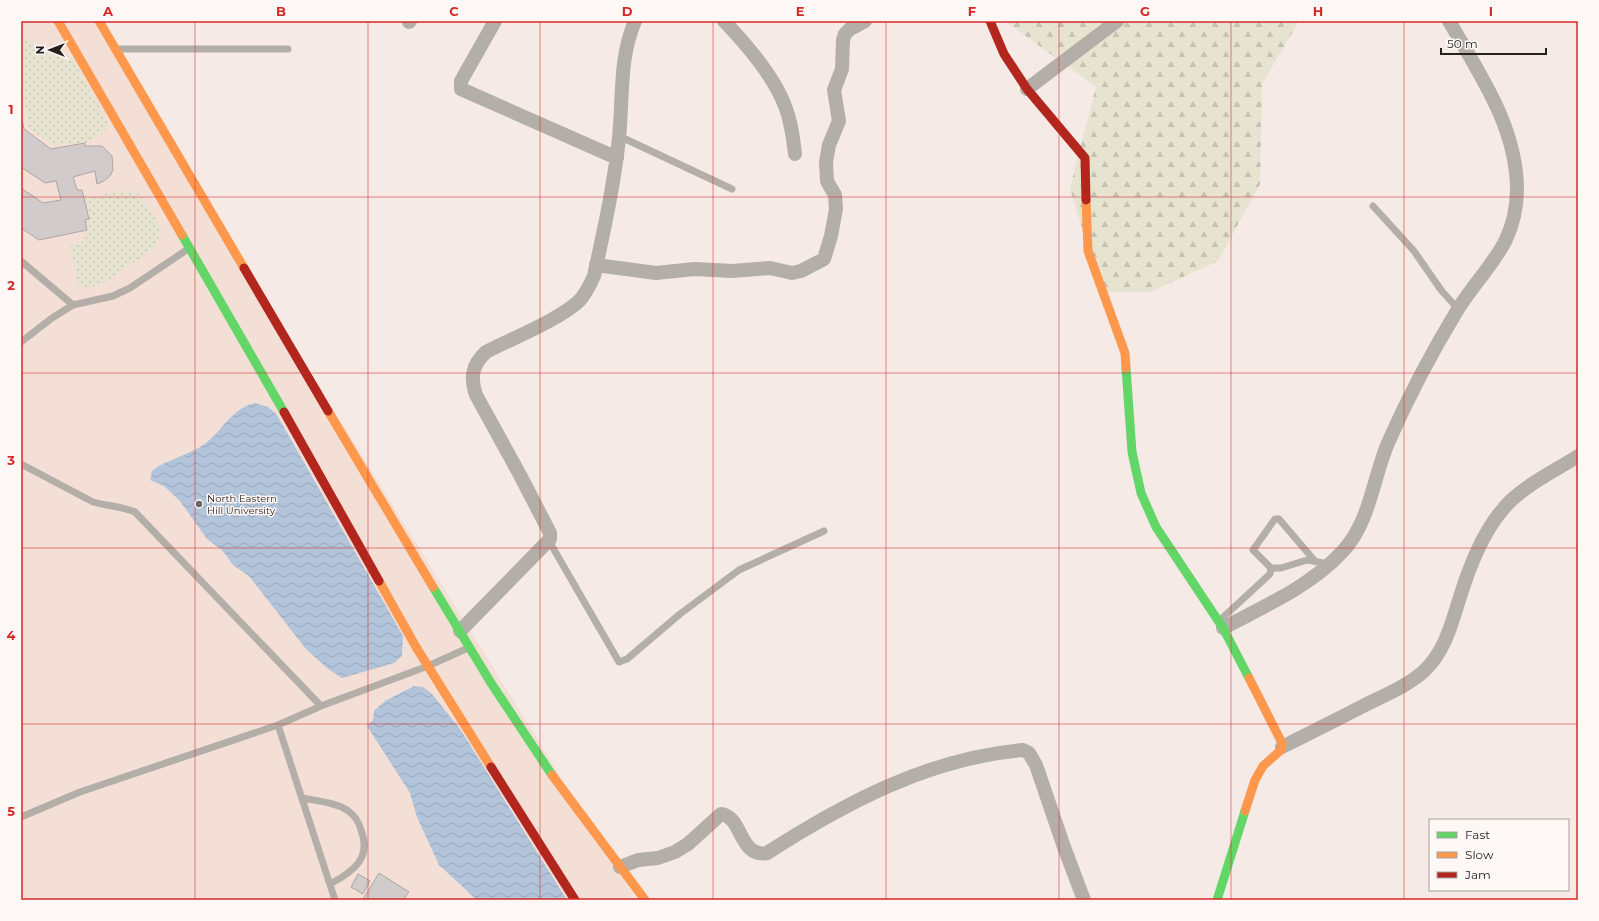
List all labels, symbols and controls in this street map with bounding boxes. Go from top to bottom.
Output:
text: A [102,3,114,19]
text: B [276,3,286,19]
text: C [449,3,459,19]
text: D [622,3,633,19]
text: E [796,3,805,19]
text: F [968,3,976,19]
text: G [1140,3,1150,19]
text: H [1313,3,1323,19]
text: I [1489,3,1493,19]
north arrow [30,30,70,70]
scale bar [1441,30,1546,56]
text: 50 m [1447,36,1478,51]
text: N [33,46,47,54]
text: 1 [8,101,14,117]
text: 2 [7,277,15,293]
text: 3 [6,452,15,468]
place label: North Eastern Hill University [207,492,277,517]
marker: North Eastern Hill University [194,499,204,509]
text: 4 [7,627,16,643]
text: 5 [7,803,15,819]
legend [1429,819,1569,891]
text: Fast [1465,827,1490,842]
text: Slow [1465,847,1494,862]
text: Jam [1464,867,1491,882]

